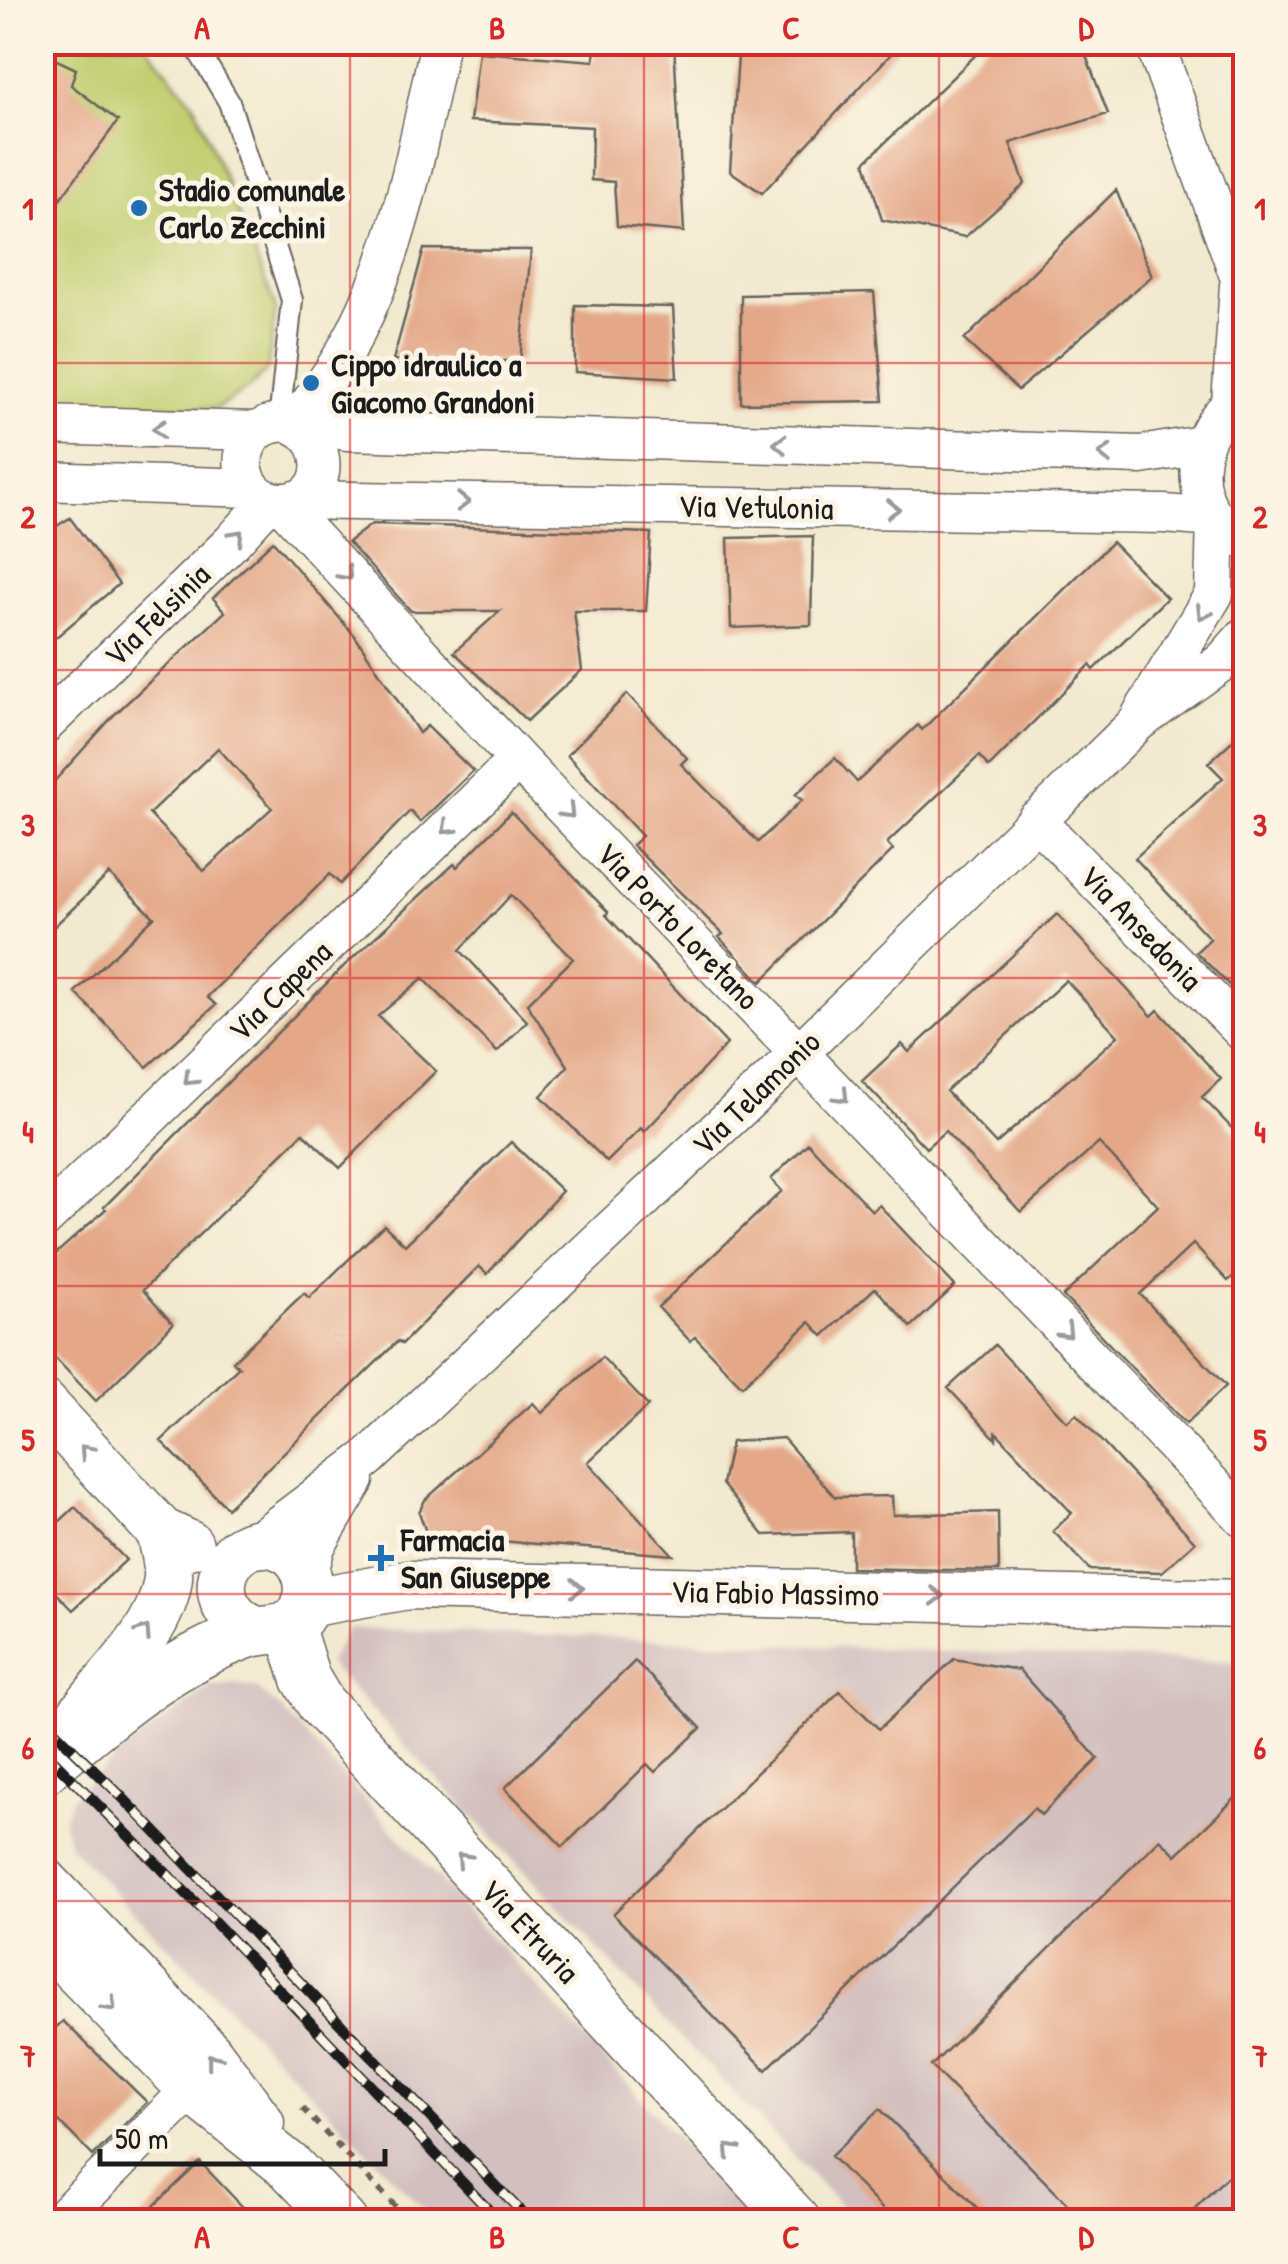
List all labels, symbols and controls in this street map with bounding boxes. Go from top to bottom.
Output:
text: A [194,6,210,49]
text: B [489,6,505,49]
text: C [782,6,800,49]
text: D [1078,6,1094,49]
place label: Stadio comunale Carlo Zecchini [159,168,346,248]
text: 1 [22,187,34,230]
text: 1 [1254,187,1266,230]
marker: Stadio comunale Carlo Zecchini [128,197,150,219]
place label: Cippo idraulico a Giacomo Grandoni [331,343,535,423]
marker: Cippo idraulico a Giacomo Grandoni [300,372,322,394]
one-way arrow [151,418,167,439]
one-way arrow [772,434,788,455]
one-way arrow [1096,444,1112,465]
street label: Via Vetulonia [678,484,834,529]
one-way arrow [455,492,471,513]
text: 2 [21,495,37,538]
text: 2 [1253,495,1269,538]
one-way arrow [885,499,901,520]
one-way arrow [225,529,243,548]
street label: Via Felsinia [94,553,219,676]
one-way arrow [335,562,353,581]
one-way arrow [1196,602,1215,620]
one-way arrow [556,800,574,818]
text: 3 [21,803,35,846]
text: 3 [1253,803,1267,846]
one-way arrow [442,816,460,834]
street label: Via Porto Loretano [587,832,770,1019]
street label: Via Ansedonia [1070,855,1212,1000]
street label: Via Capena [218,931,341,1051]
street label: Via Telamonio [682,1020,829,1165]
one-way arrow [183,1067,201,1085]
one-way arrow [830,1084,848,1103]
text: 4 [22,1110,34,1153]
text: 4 [1254,1110,1266,1153]
one-way arrow [1054,1320,1072,1338]
text: 5 [21,1418,35,1461]
text: 5 [1253,1418,1267,1461]
one-way arrow [80,1444,98,1462]
place label: Farmacia San Giuseppe [400,1518,551,1599]
marker: Farmacia San Giuseppe [370,1547,392,1569]
street label: Via Fabio Massimo [671,1569,880,1616]
one-way arrow [570,1577,586,1599]
one-way arrow [930,1586,946,1607]
one-way arrow [132,1625,151,1643]
text: 6 [22,1726,35,1769]
text: 6 [1254,1726,1267,1769]
one-way arrow [457,1852,475,1871]
street label: Via Etruria [471,1869,590,1992]
one-way arrow [98,1994,116,2012]
text: 7 [20,2034,36,2077]
text: 7 [1252,2034,1268,2077]
one-way arrow [208,2054,225,2072]
scale bar [100,2104,385,2166]
text: 50 m [115,2118,168,2158]
one-way arrow [725,2143,743,2162]
text: A [194,2215,210,2258]
text: B [489,2215,505,2258]
text: C [782,2215,800,2258]
text: D [1078,2215,1094,2258]

